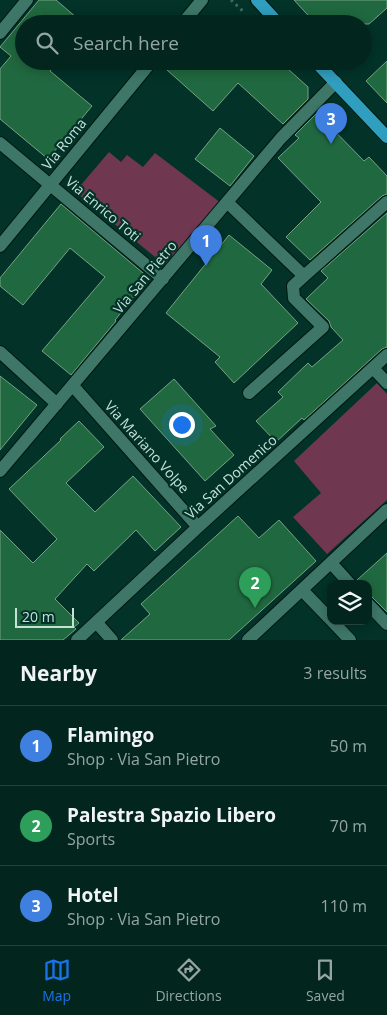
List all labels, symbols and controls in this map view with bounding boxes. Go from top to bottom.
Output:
search box [15,15,372,70]
icon: search [33,29,61,57]
text: Search here [73,30,179,56]
pin: 3 [315,103,347,144]
street label: Via Roma [37,114,90,173]
street label: Via Enrico Toti [62,172,145,246]
pin: 1 [190,225,222,266]
street label: Via San Pietro [108,236,181,317]
street label: Via Mariano Volpe [101,396,194,497]
your location [169,412,195,438]
street label: Via San Domenico [181,430,281,523]
pin: 2 [239,567,271,608]
map controls [327,580,372,625]
button: layers [327,580,372,625]
scale bar [15,605,74,628]
text: 20 m [22,607,55,626]
text: Nearby [20,659,97,687]
text: 3 results [303,662,367,684]
text: Flamingo [67,722,154,748]
text: 1 [31,735,41,757]
text: 50 m [330,735,367,757]
text: Shop · Via San Pietro [67,748,220,770]
text: Palestra Spazio Libero [67,802,276,828]
text: 2 [31,815,41,837]
text: 70 m [330,815,367,837]
text: Sports [67,828,115,850]
text: Hotel [67,882,119,908]
text: 3 [31,895,41,917]
text: 110 m [321,895,367,917]
text: Shop · Via San Pietro [67,908,220,930]
tab: Map [42,956,71,1005]
tab: Directions [155,956,222,1005]
tab: Saved [306,956,345,1005]

